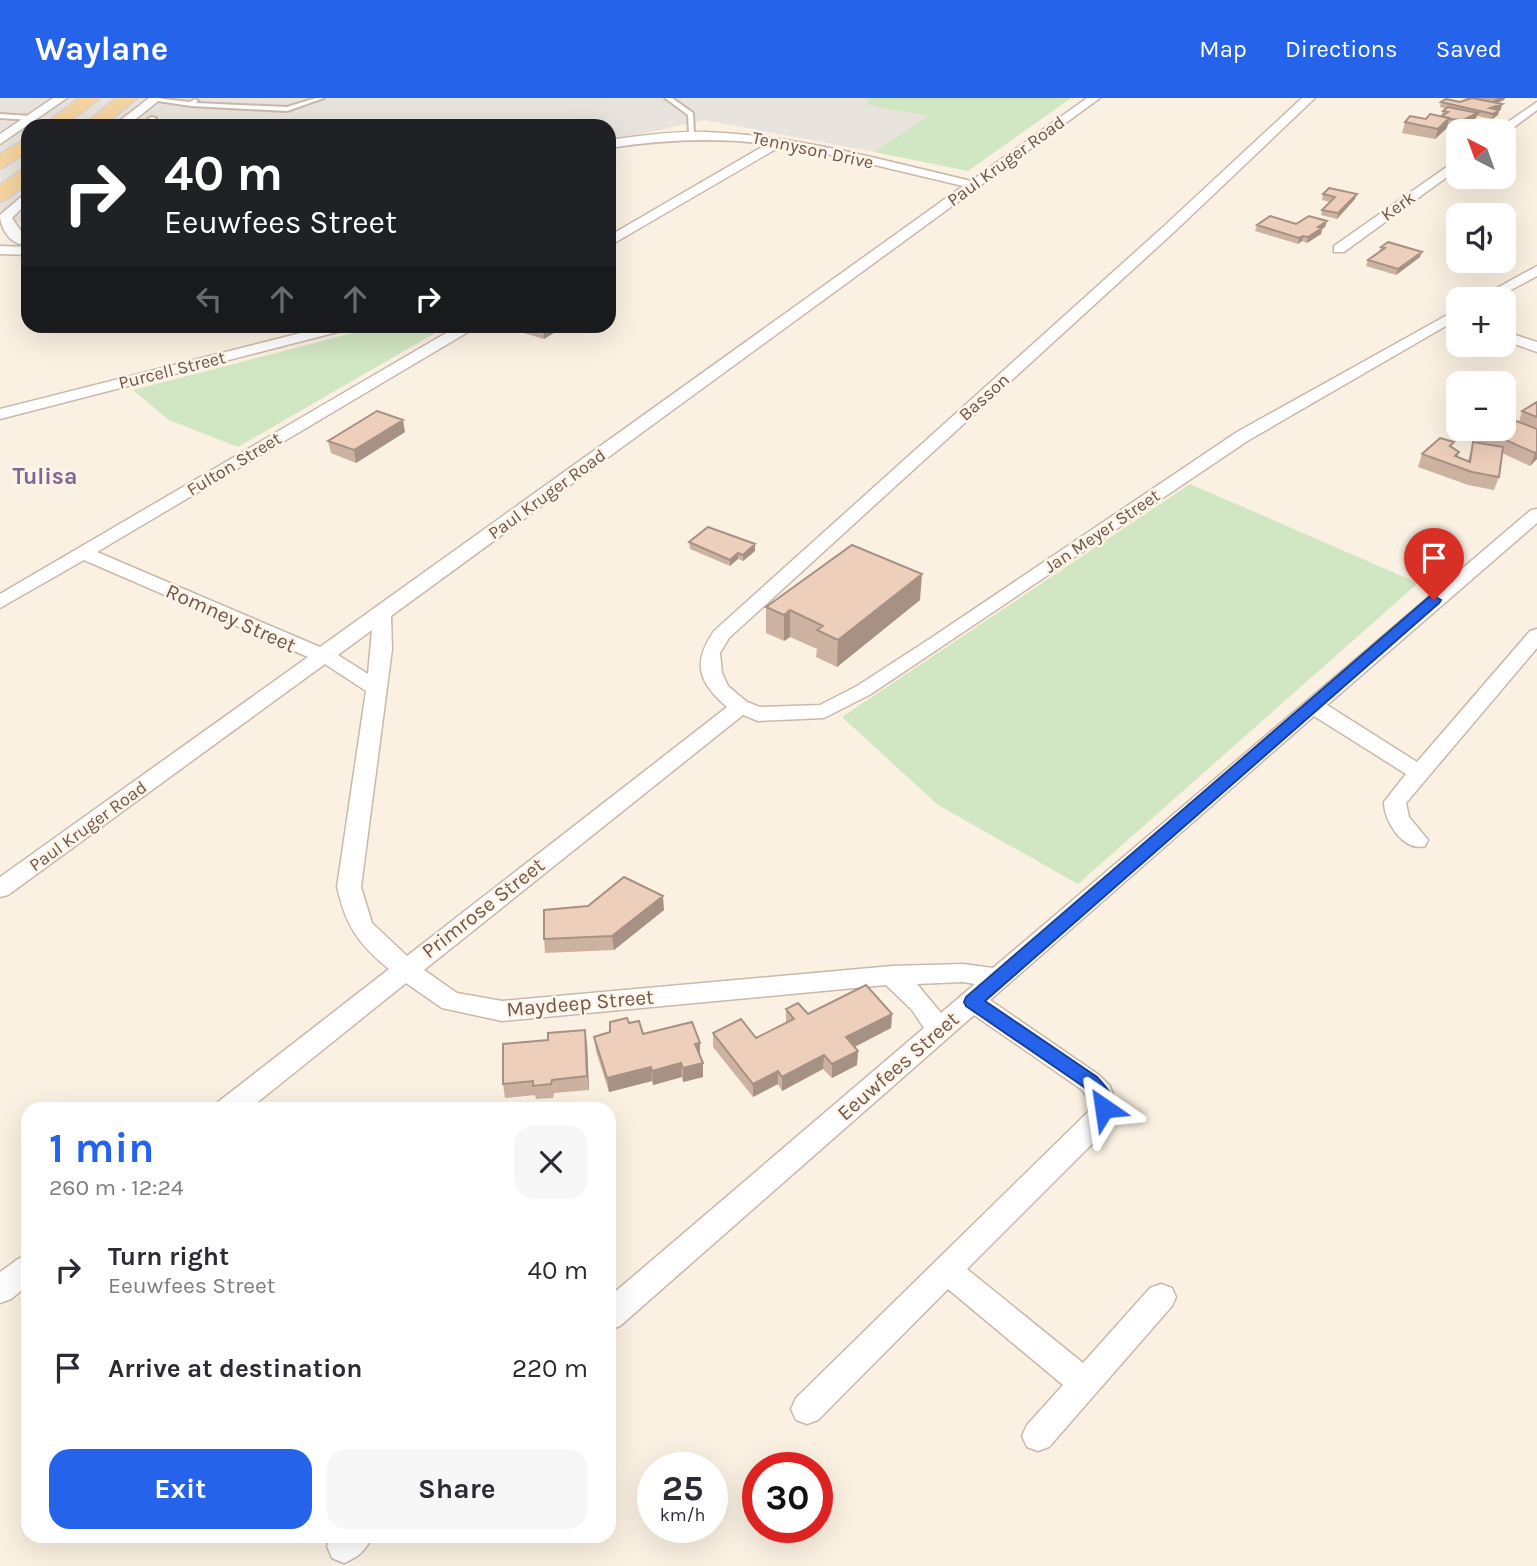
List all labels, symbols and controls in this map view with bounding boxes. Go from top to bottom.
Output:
text: Waylane [35,30,168,68]
text: Map [1199,35,1247,63]
text: Directions [1285,35,1398,63]
text: Saved [1436,35,1502,63]
street label: Paul Kruger Road [943,111,1069,211]
north arrow [1446,119,1516,189]
map controls [1446,119,1516,441]
street label: Tennyson Drive [750,126,876,174]
text: 40 m [164,145,283,202]
icon: right [49,147,140,238]
street label: Kerk [1377,186,1419,226]
button: sound [1446,203,1516,273]
text: Eeuwfees Street [164,204,397,241]
icon: left [190,280,228,318]
icon: ahead [263,280,301,318]
icon: ahead [336,280,374,318]
icon: right [409,280,447,318]
button: + [1446,287,1516,357]
street label: Purcell Street [116,346,228,394]
street label: Basson [954,369,1014,425]
button: − [1446,371,1516,441]
street label: Fulton Street [183,427,285,501]
street label: Paul Kruger Road [484,444,610,544]
district label: Tulisa [13,463,77,490]
street label: Jan Meyer Street [1040,484,1164,578]
pin [1404,528,1464,600]
icon: arrive [1415,539,1453,577]
street label: Romney Street [162,579,300,657]
street label: Paul Kruger Road [25,776,151,876]
street label: Primrose Street [417,853,549,963]
street label: Maydeep Street [505,985,655,1021]
street label: Eeuwfees Street [832,1007,964,1125]
position arrow [1067,1071,1141,1145]
text: 1 min [49,1123,154,1173]
button: close [514,1125,588,1199]
text: 260 m · 12:24 [49,1174,184,1201]
text: Turn right [108,1241,229,1272]
icon: right [49,1251,87,1289]
text: 40 m [528,1255,588,1286]
text: Eeuwfees Street [108,1272,276,1299]
icon: arrive [49,1349,87,1387]
text: Arrive at destination [108,1353,362,1384]
text: 220 m [512,1353,588,1384]
button: Exit [49,1449,312,1529]
button: Share [326,1449,588,1529]
speed limit sign: 30 [742,1452,833,1543]
text: 25 [662,1468,703,1509]
text: km/h [660,1504,705,1526]

